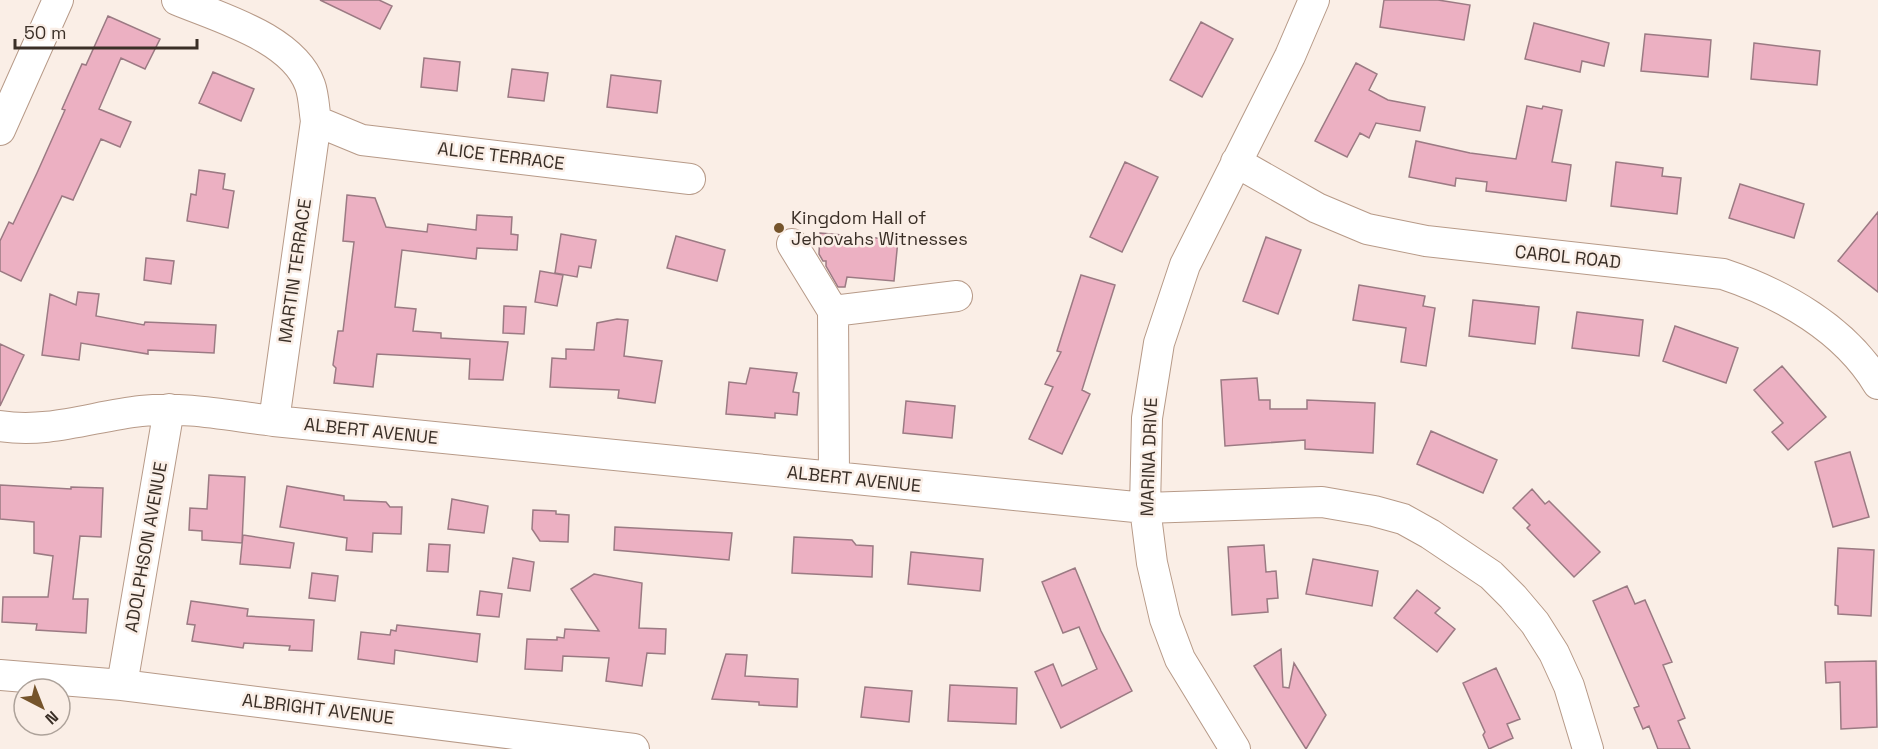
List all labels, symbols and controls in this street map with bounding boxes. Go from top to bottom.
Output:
scale bar [15,12,196,50]
text: 50 m [24,21,66,44]
street label: ALICE TERRACE [436,136,566,175]
street label: MARTIN TERRACE [273,197,316,345]
place label: Kingdom Hall of Jehovahs Witnesses [791,206,968,250]
marker: Kingdom Hall of Jehovahs Witnesses [772,221,786,235]
street label: CAROL ROAD [1514,239,1622,274]
street label: MARINA DRIVE [1135,397,1162,517]
street label: ALBERT AVENUE [303,412,439,449]
street label: ADOLPHSON AVENUE [119,460,172,634]
street label: ALBERT AVENUE [786,460,922,497]
north arrow [12,677,72,737]
street label: ALBRIGHT AVENUE [241,688,395,729]
text: N [41,706,63,729]

